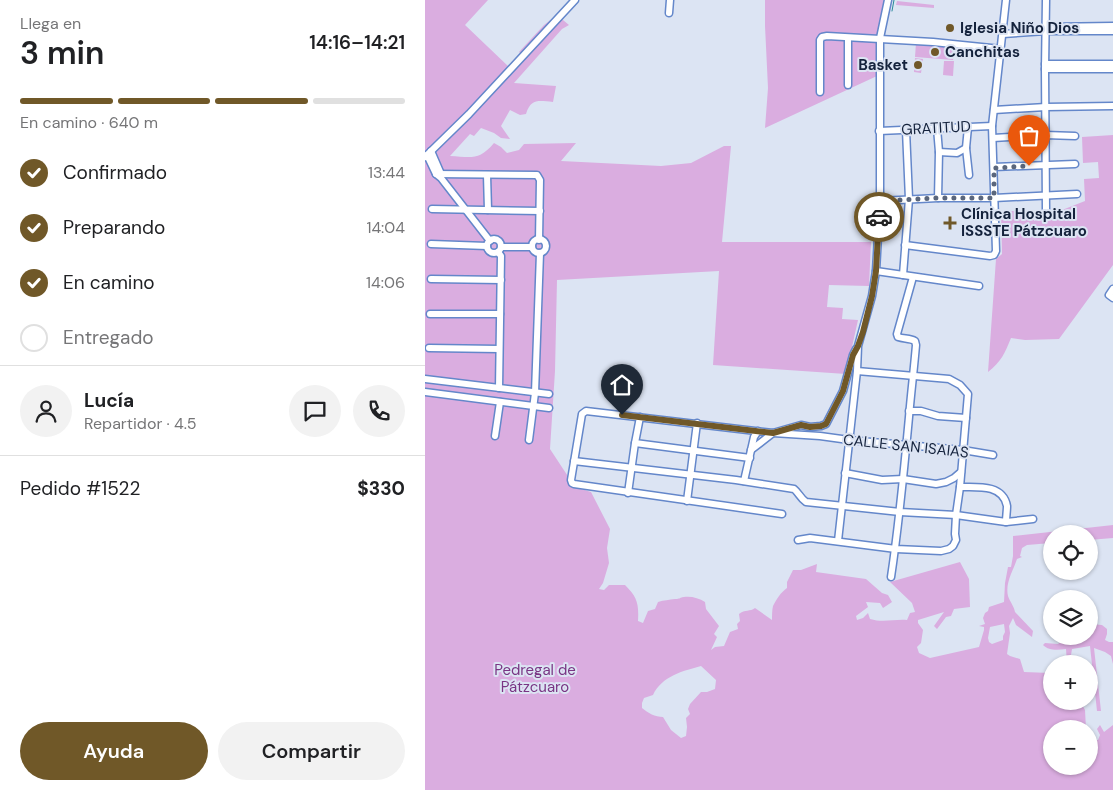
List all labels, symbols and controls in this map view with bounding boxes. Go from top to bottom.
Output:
text: Llega en [20,13,81,34]
place label: Iglesia Niño Dios [960,18,1079,38]
marker: Iglesia Niño Dios [944,22,956,34]
text: 14:16–14:21 [309,30,405,55]
text: 3 min [20,32,104,74]
place label: Canchitas [945,42,1020,62]
marker: Canchitas [929,46,941,58]
place label: Basket [858,55,908,75]
marker: Basket [912,59,924,71]
text: En camino · 640 m [20,112,158,133]
pin [1008,115,1050,166]
street label: GRATITUD [901,116,971,140]
icon: bag [1015,122,1043,150]
icon: check [20,159,48,187]
text: Confirmado [63,160,167,185]
text: 13:44 [368,162,405,183]
courier [854,192,904,242]
icon: car [865,203,893,231]
place label: Clínica Hospital ISSSTE Pátzcuaro [961,204,1087,241]
icon: check [20,214,48,242]
text: Preparando [63,215,165,240]
marker: Clínica Hospital ISSSTE Pátzcuaro [943,216,957,230]
text: 14:04 [366,217,405,238]
icon: check [20,269,48,297]
text: En camino [63,270,155,295]
text: 14:06 [366,272,405,293]
text: Entregado [63,325,154,350]
pin [601,364,643,415]
icon: home [608,371,636,399]
button: person [20,385,72,437]
button: chat [289,385,341,437]
button: phone [353,385,405,437]
text: Lucía [84,388,134,413]
text: Repartidor · 4.5 [84,413,197,434]
street label: CALLE SAN ISAIAS [842,429,970,463]
text: Pedido #1522 [20,476,140,501]
text: $330 [357,476,405,501]
map controls [1043,525,1098,775]
button: locate [1043,525,1098,580]
button: layers [1043,590,1098,645]
button: + [1043,655,1098,710]
park label: Pedregal de Pátzcuaro [494,660,576,697]
button: − [1043,720,1098,775]
button: Ayuda [20,722,208,780]
button: Compartir [218,722,405,780]

